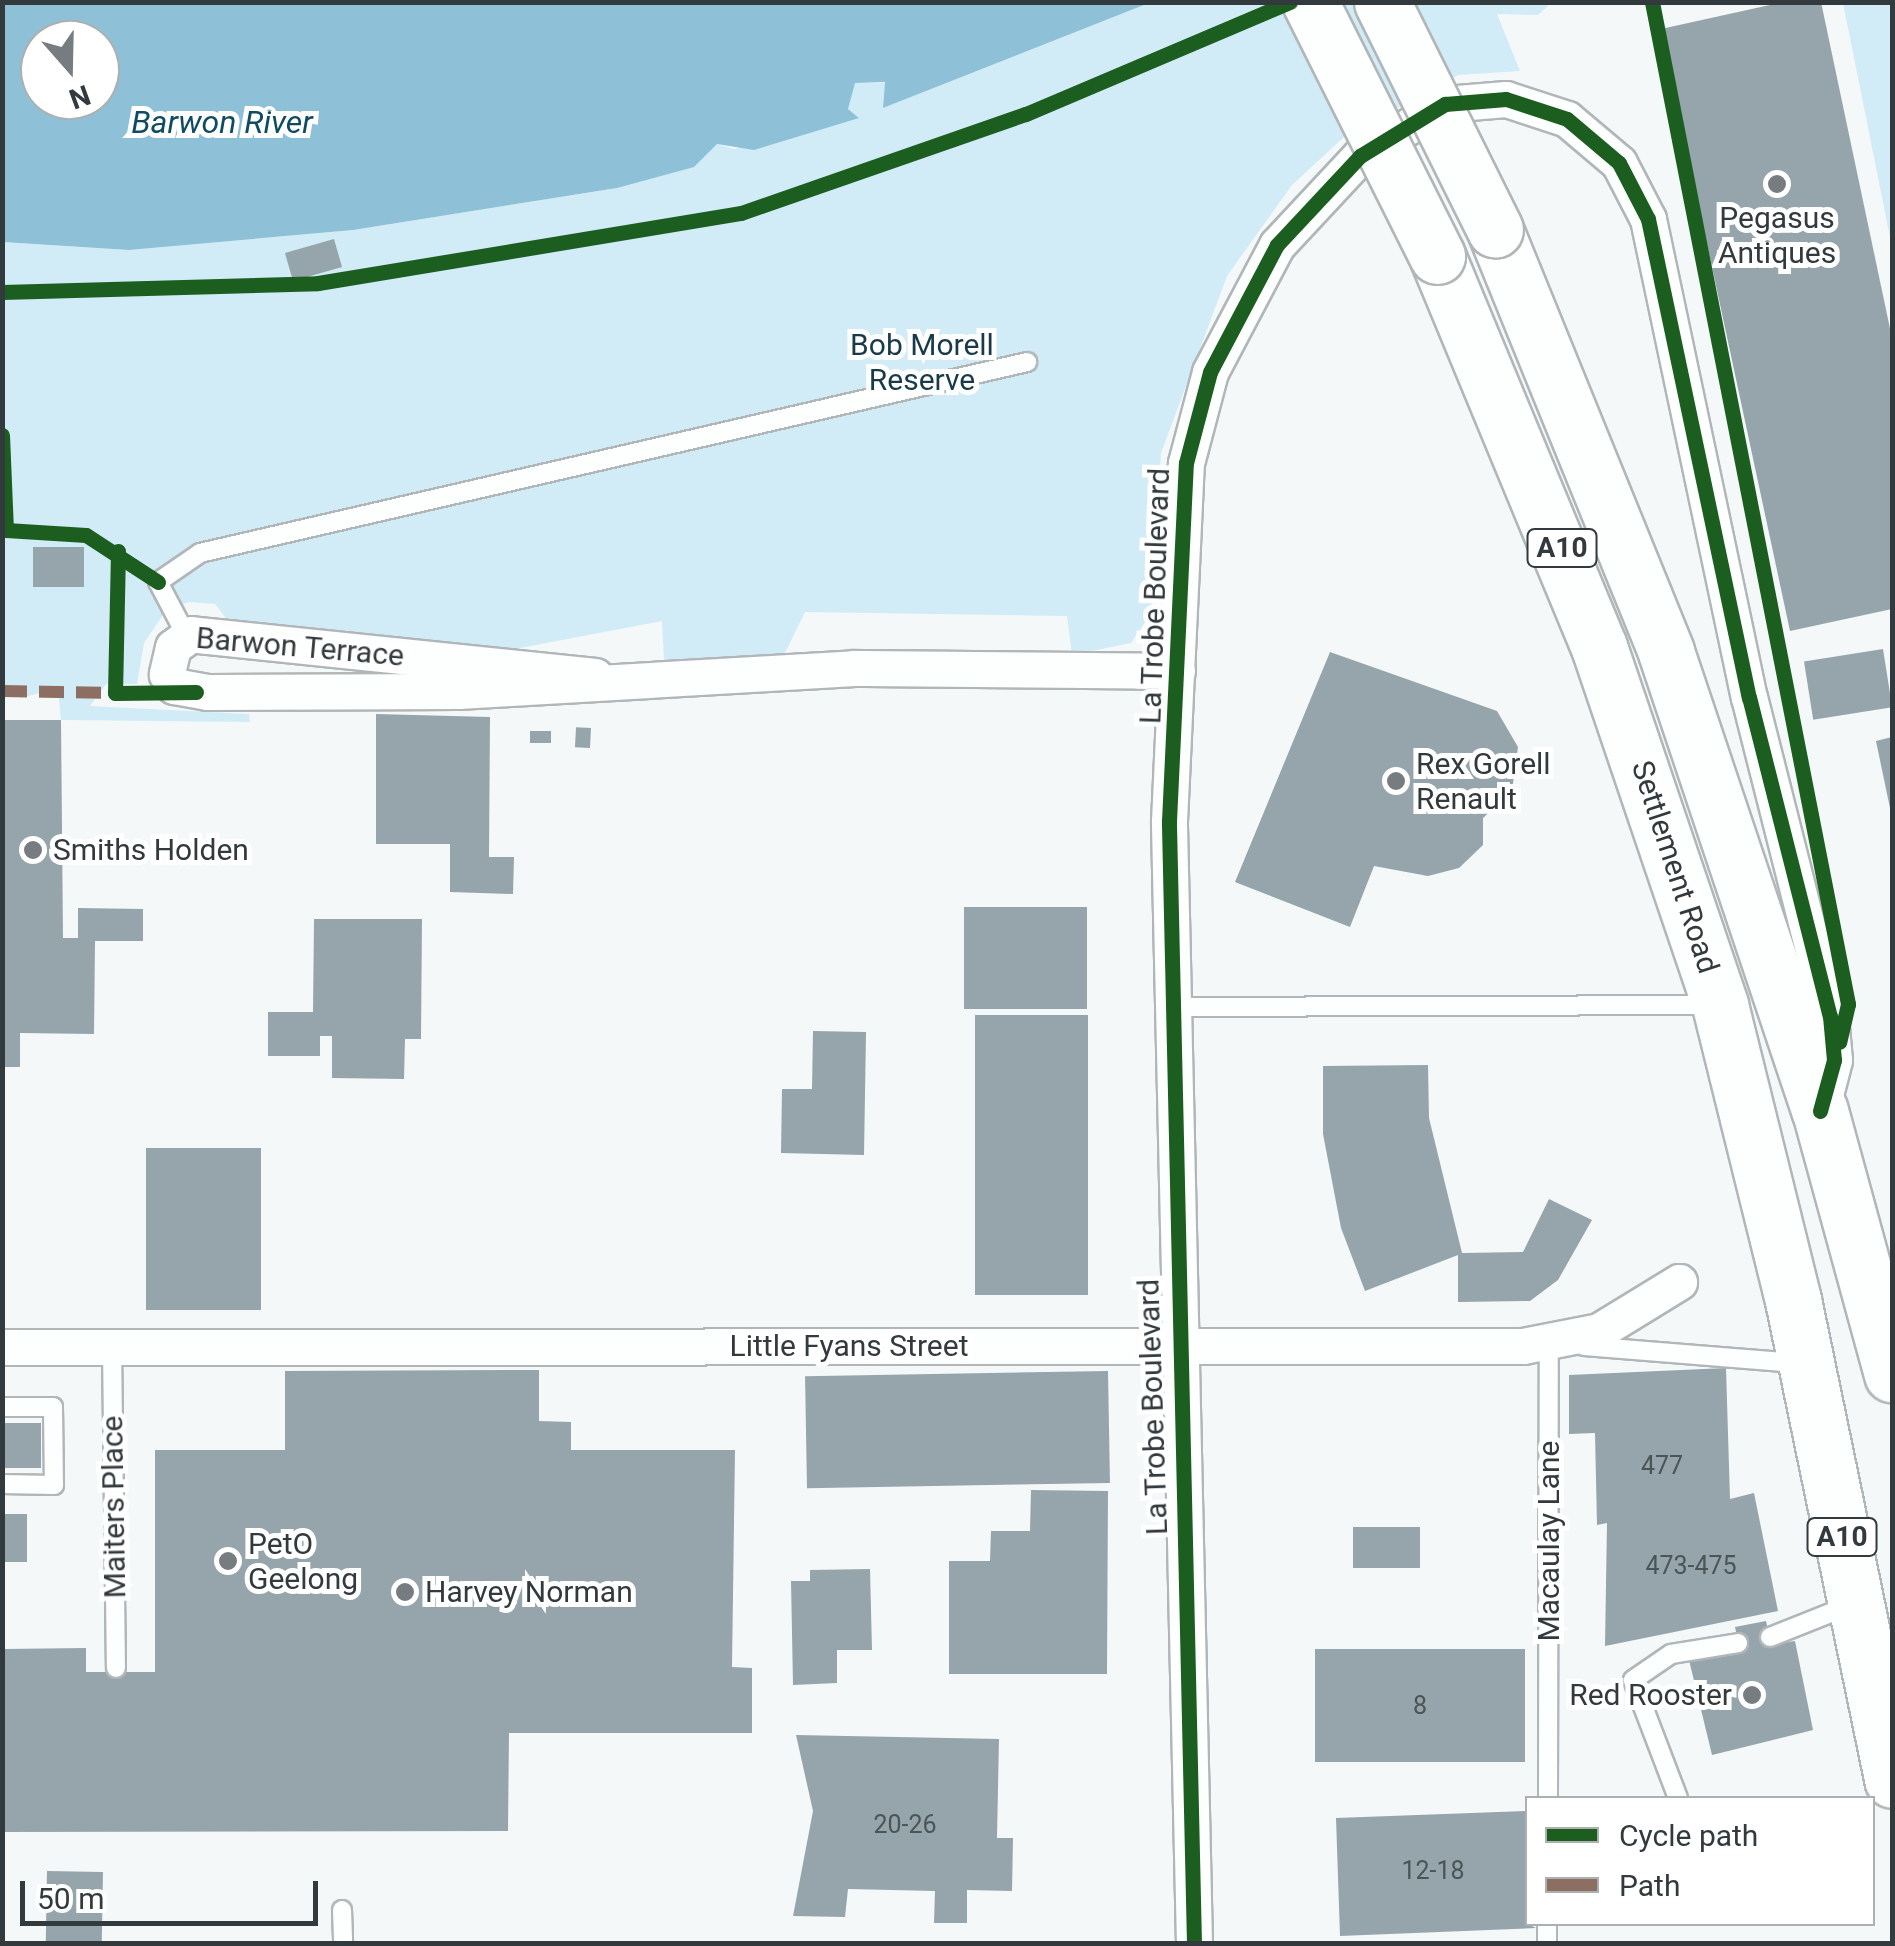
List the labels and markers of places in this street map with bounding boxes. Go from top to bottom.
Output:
marker: Pegasus Antiques [1766,173,1788,195]
place label: Pegasus Antiques [1718,200,1836,270]
place label: Rex Gorell Renault [1416,746,1551,816]
marker: Rex Gorell Renault [1385,770,1407,792]
place label: Smiths Holden [53,832,249,868]
marker: Smiths Holden [22,839,44,861]
place label: PetO Geelong [248,1526,358,1596]
marker: PetO Geelong [217,1550,239,1572]
place label: Harvey Norman [425,1574,633,1610]
marker: Harvey Norman [394,1581,416,1603]
place label: Red Rooster [1569,1677,1732,1713]
marker: Red Rooster [1741,1684,1763,1706]

